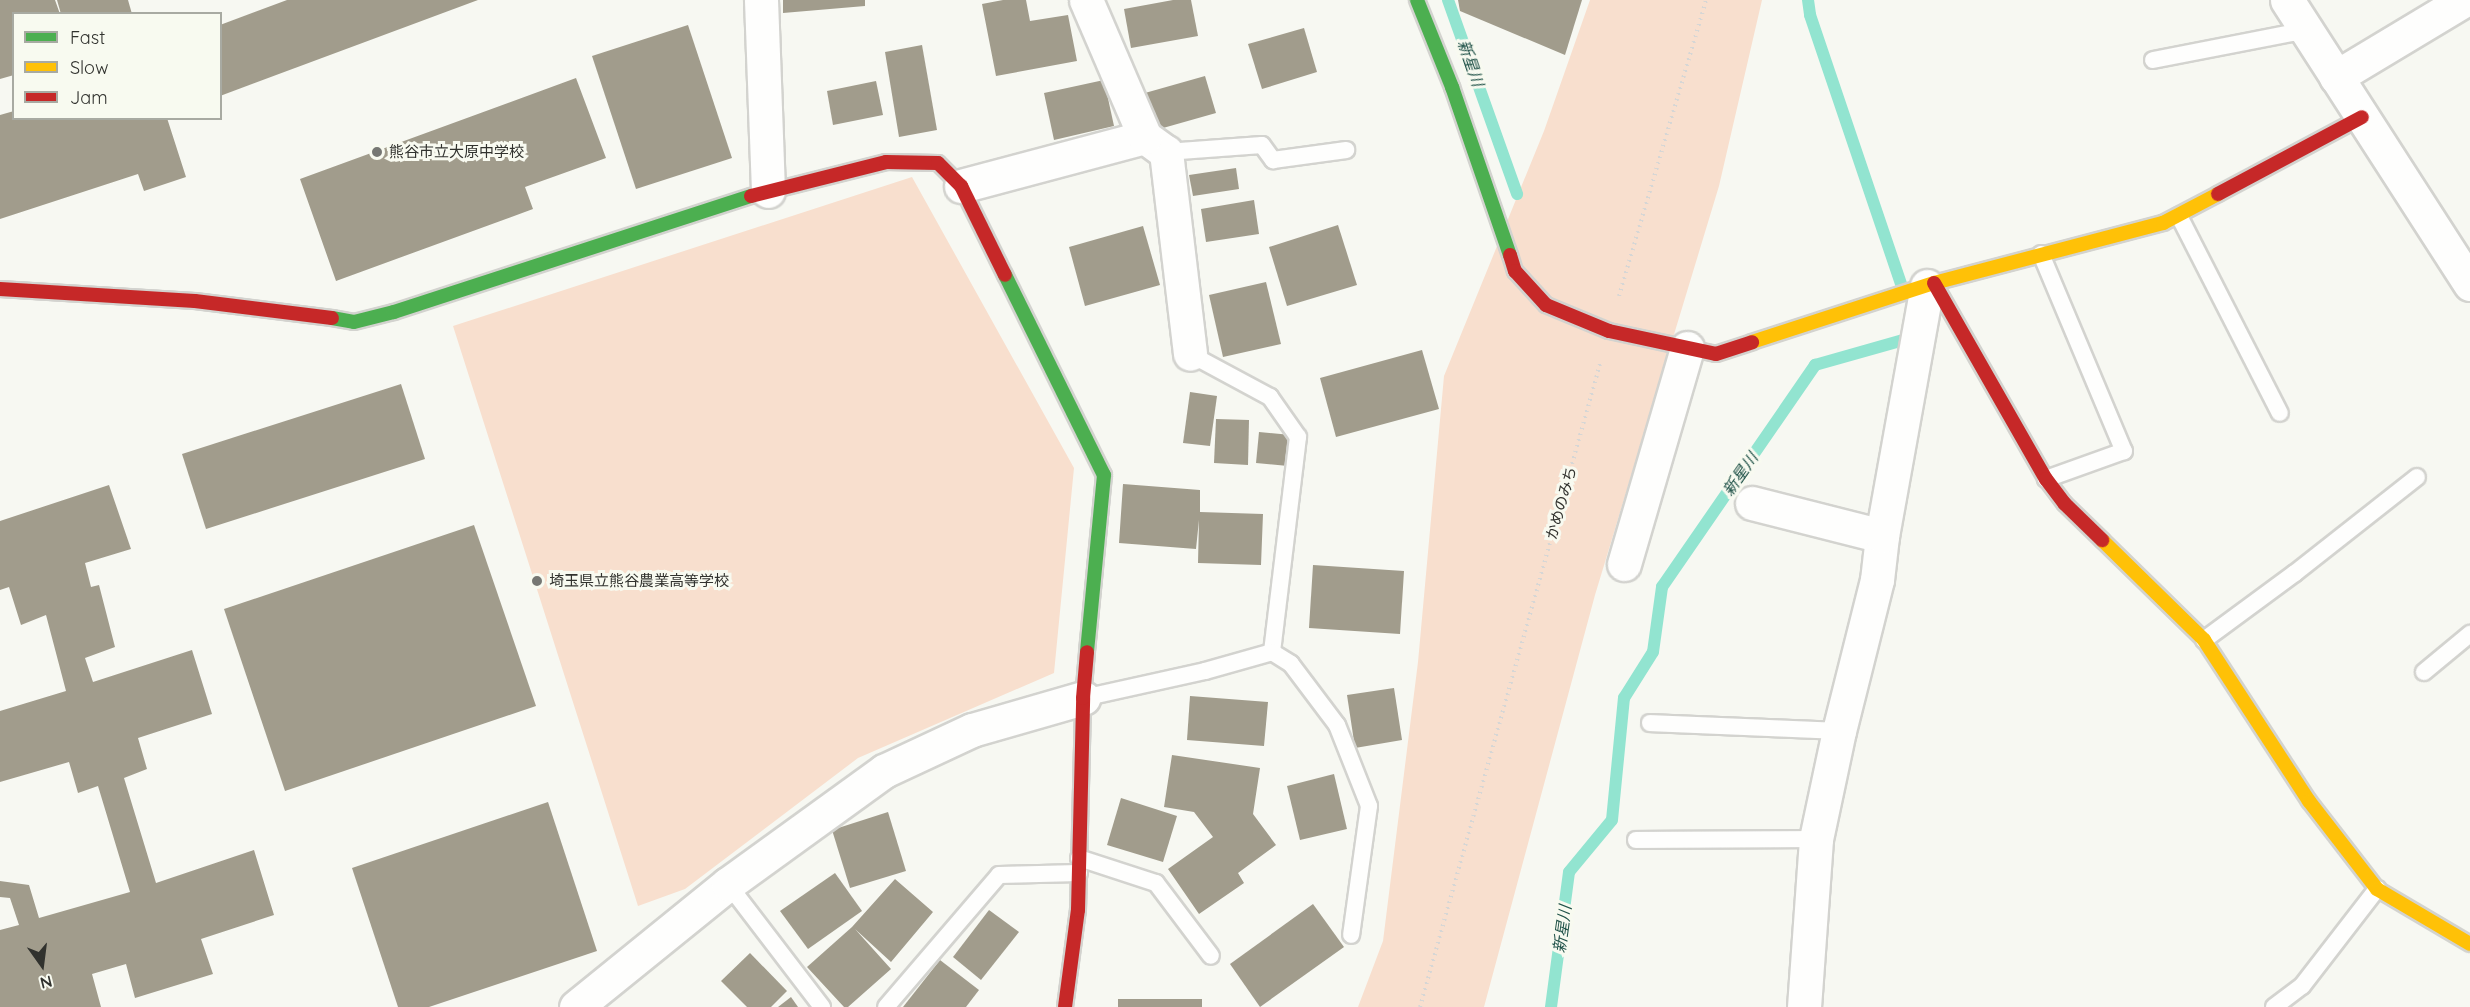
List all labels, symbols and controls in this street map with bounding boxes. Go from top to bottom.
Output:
legend [12,12,222,120]
text: Fast [70,26,105,49]
water label: 新星川 [1454,37,1488,89]
text: Slow [70,56,108,79]
text: Jam [70,86,108,109]
place label: 熊谷市立大原中学校 [389,143,524,161]
marker: 熊谷市立大原中学校 [370,145,384,159]
water label: 新星川 [1718,449,1762,499]
street label: かめのみち [1542,464,1580,542]
place label: 埼玉県立熊谷農業高等学校 [549,572,729,590]
marker: 埼玉県立熊谷農業高等学校 [530,574,544,588]
water label: 新星川 [1549,904,1575,954]
north arrow [12,935,72,995]
text: N [38,971,54,994]

